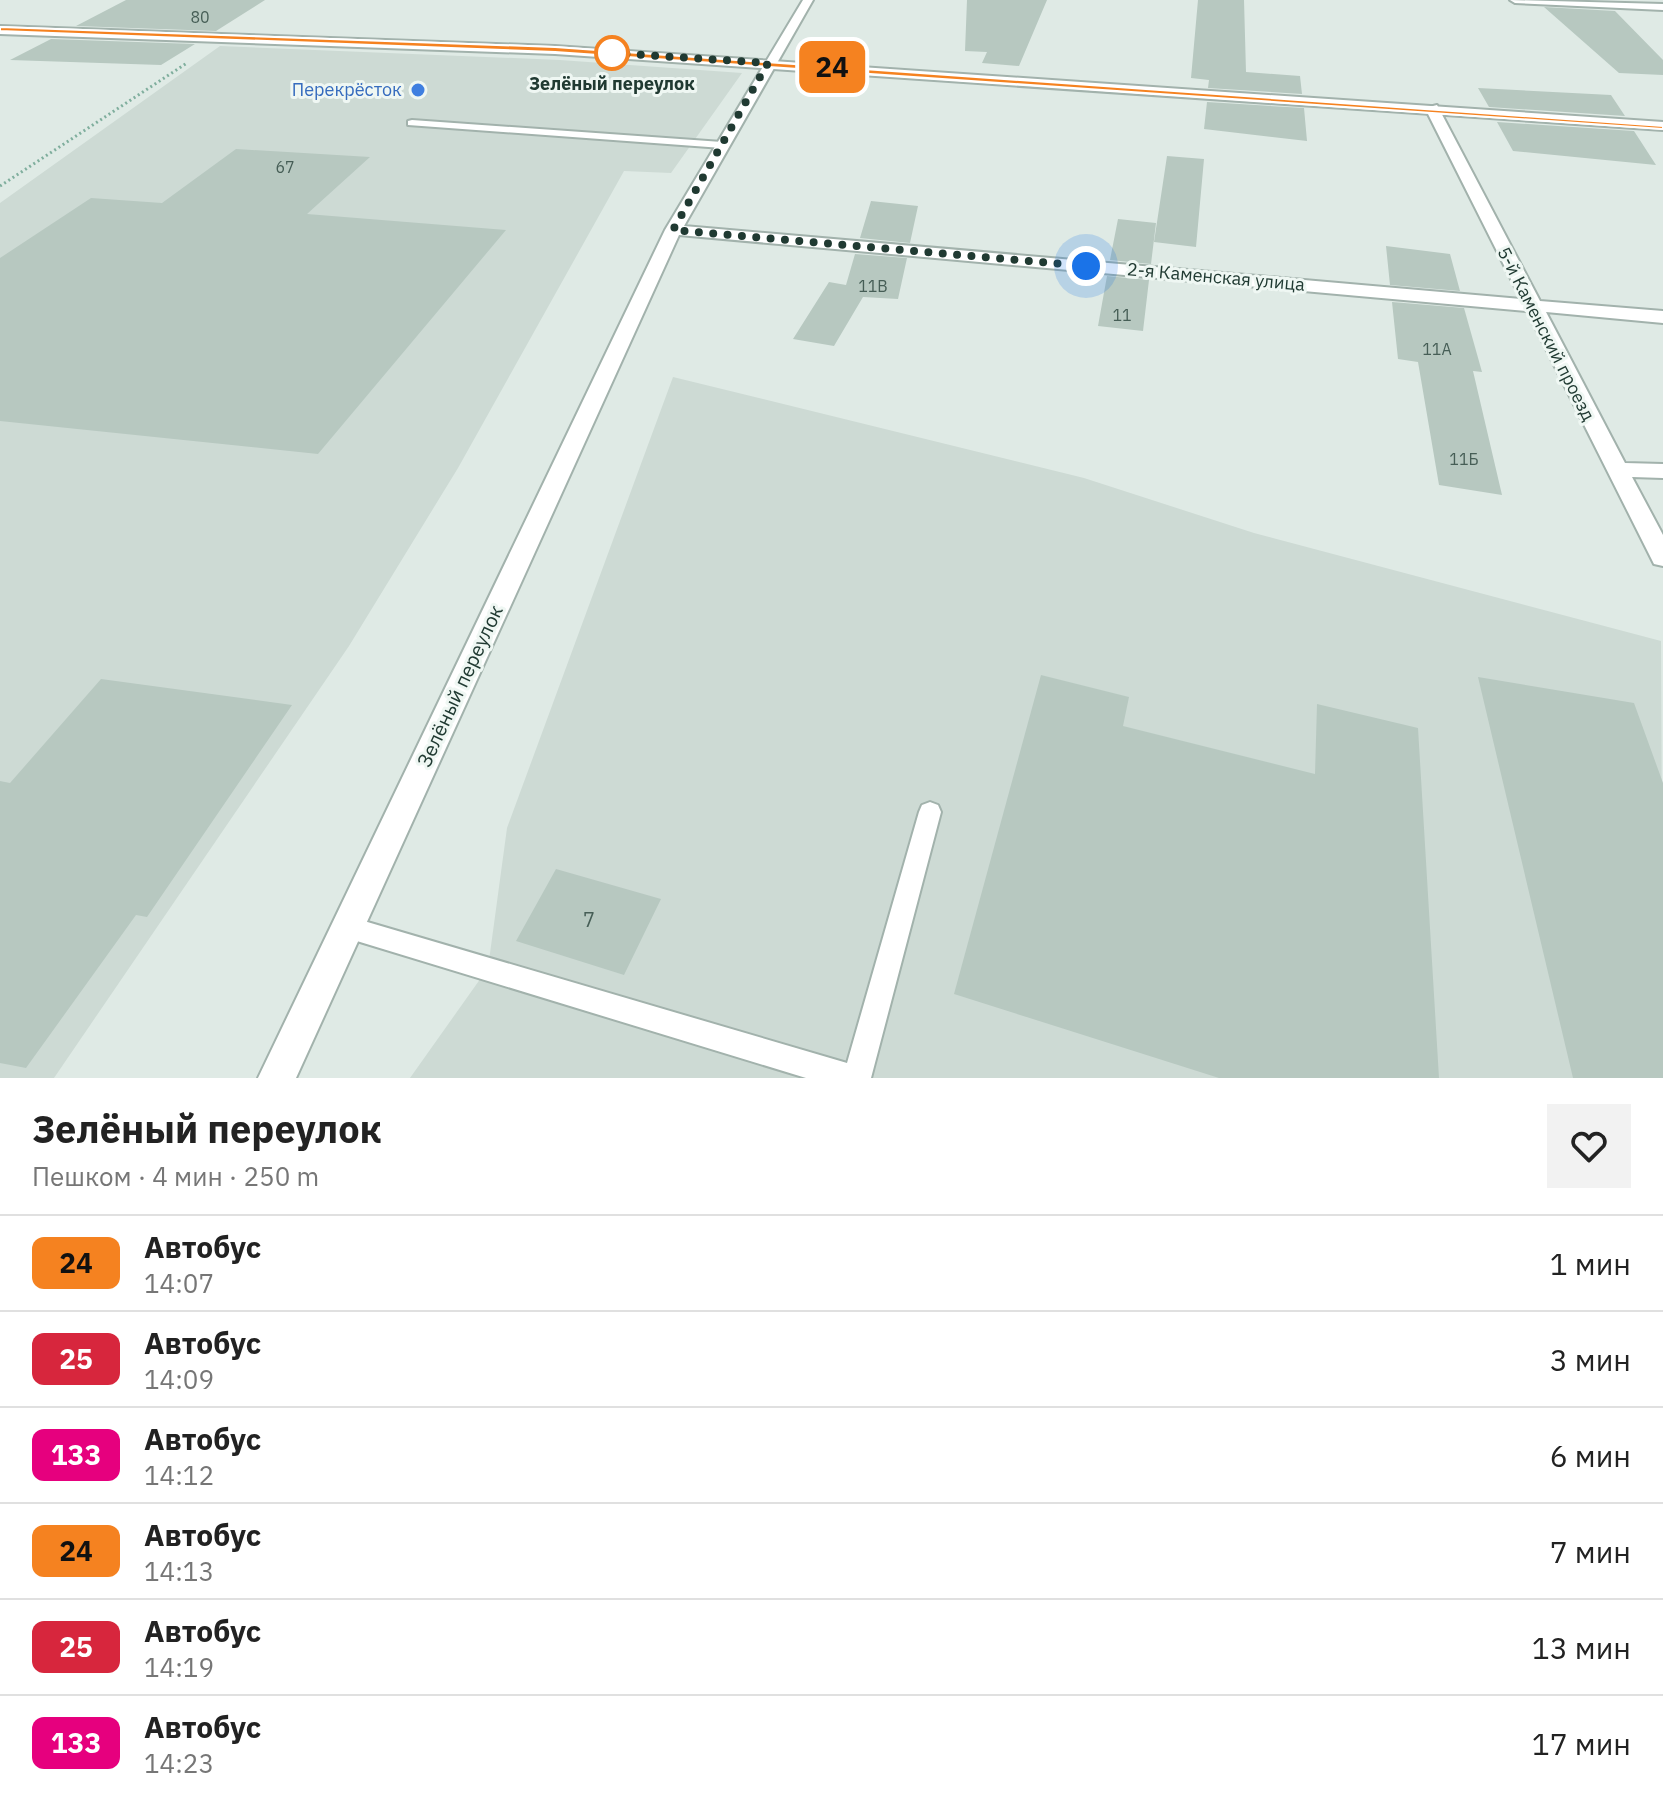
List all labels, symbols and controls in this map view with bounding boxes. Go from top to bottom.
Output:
house number: 80 [190,7,210,27]
marker: Зелёный переулок [595,36,629,70]
line badge: 24 [796,41,868,93]
text: 24 [815,48,849,85]
place label: Зелёный переулок [529,72,695,95]
place label: Перекрёсток [292,78,402,101]
marker: Перекрёсток [409,81,427,99]
house number: 67 [275,157,295,177]
street label: 5-й Каменский проезд [1493,243,1600,425]
your location [1066,246,1106,286]
street label: 2-я Каменская улица [1126,257,1306,296]
house number: 11В [858,276,888,296]
house number: 11 [1112,305,1132,325]
house number: 11А [1422,339,1452,359]
house number: 11Б [1449,449,1479,469]
street label: Зелёный переулок [410,600,509,771]
house number: 7 [583,906,595,933]
text: Зелёный переулок [32,1104,382,1153]
button: heart [1547,1104,1631,1188]
text: Пешком · 4 мин · 250 m [32,1159,319,1193]
text: Автобус [144,1227,261,1266]
text: 24 [59,1244,93,1281]
text: 1 мин [1550,1244,1631,1283]
text: 14:07 [144,1266,214,1300]
text: Автобус [144,1323,261,1362]
text: 25 [59,1340,93,1377]
text: 3 мин [1550,1340,1631,1379]
text: 14:09 [144,1362,214,1396]
text: Автобус [144,1419,261,1458]
text: 133 [51,1436,101,1473]
text: 6 мин [1550,1436,1631,1475]
text: 14:12 [144,1458,214,1492]
text: Автобус [144,1515,261,1554]
text: 24 [59,1532,93,1569]
text: 7 мин [1550,1532,1631,1571]
text: 14:13 [144,1554,214,1588]
text: Автобус [144,1611,261,1650]
text: 25 [59,1628,93,1665]
text: 13 мин [1532,1628,1631,1667]
text: 14:19 [144,1650,214,1684]
text: Автобус [144,1707,261,1746]
text: 133 [51,1724,101,1761]
text: 17 мин [1532,1724,1631,1763]
text: 14:23 [144,1746,214,1780]

